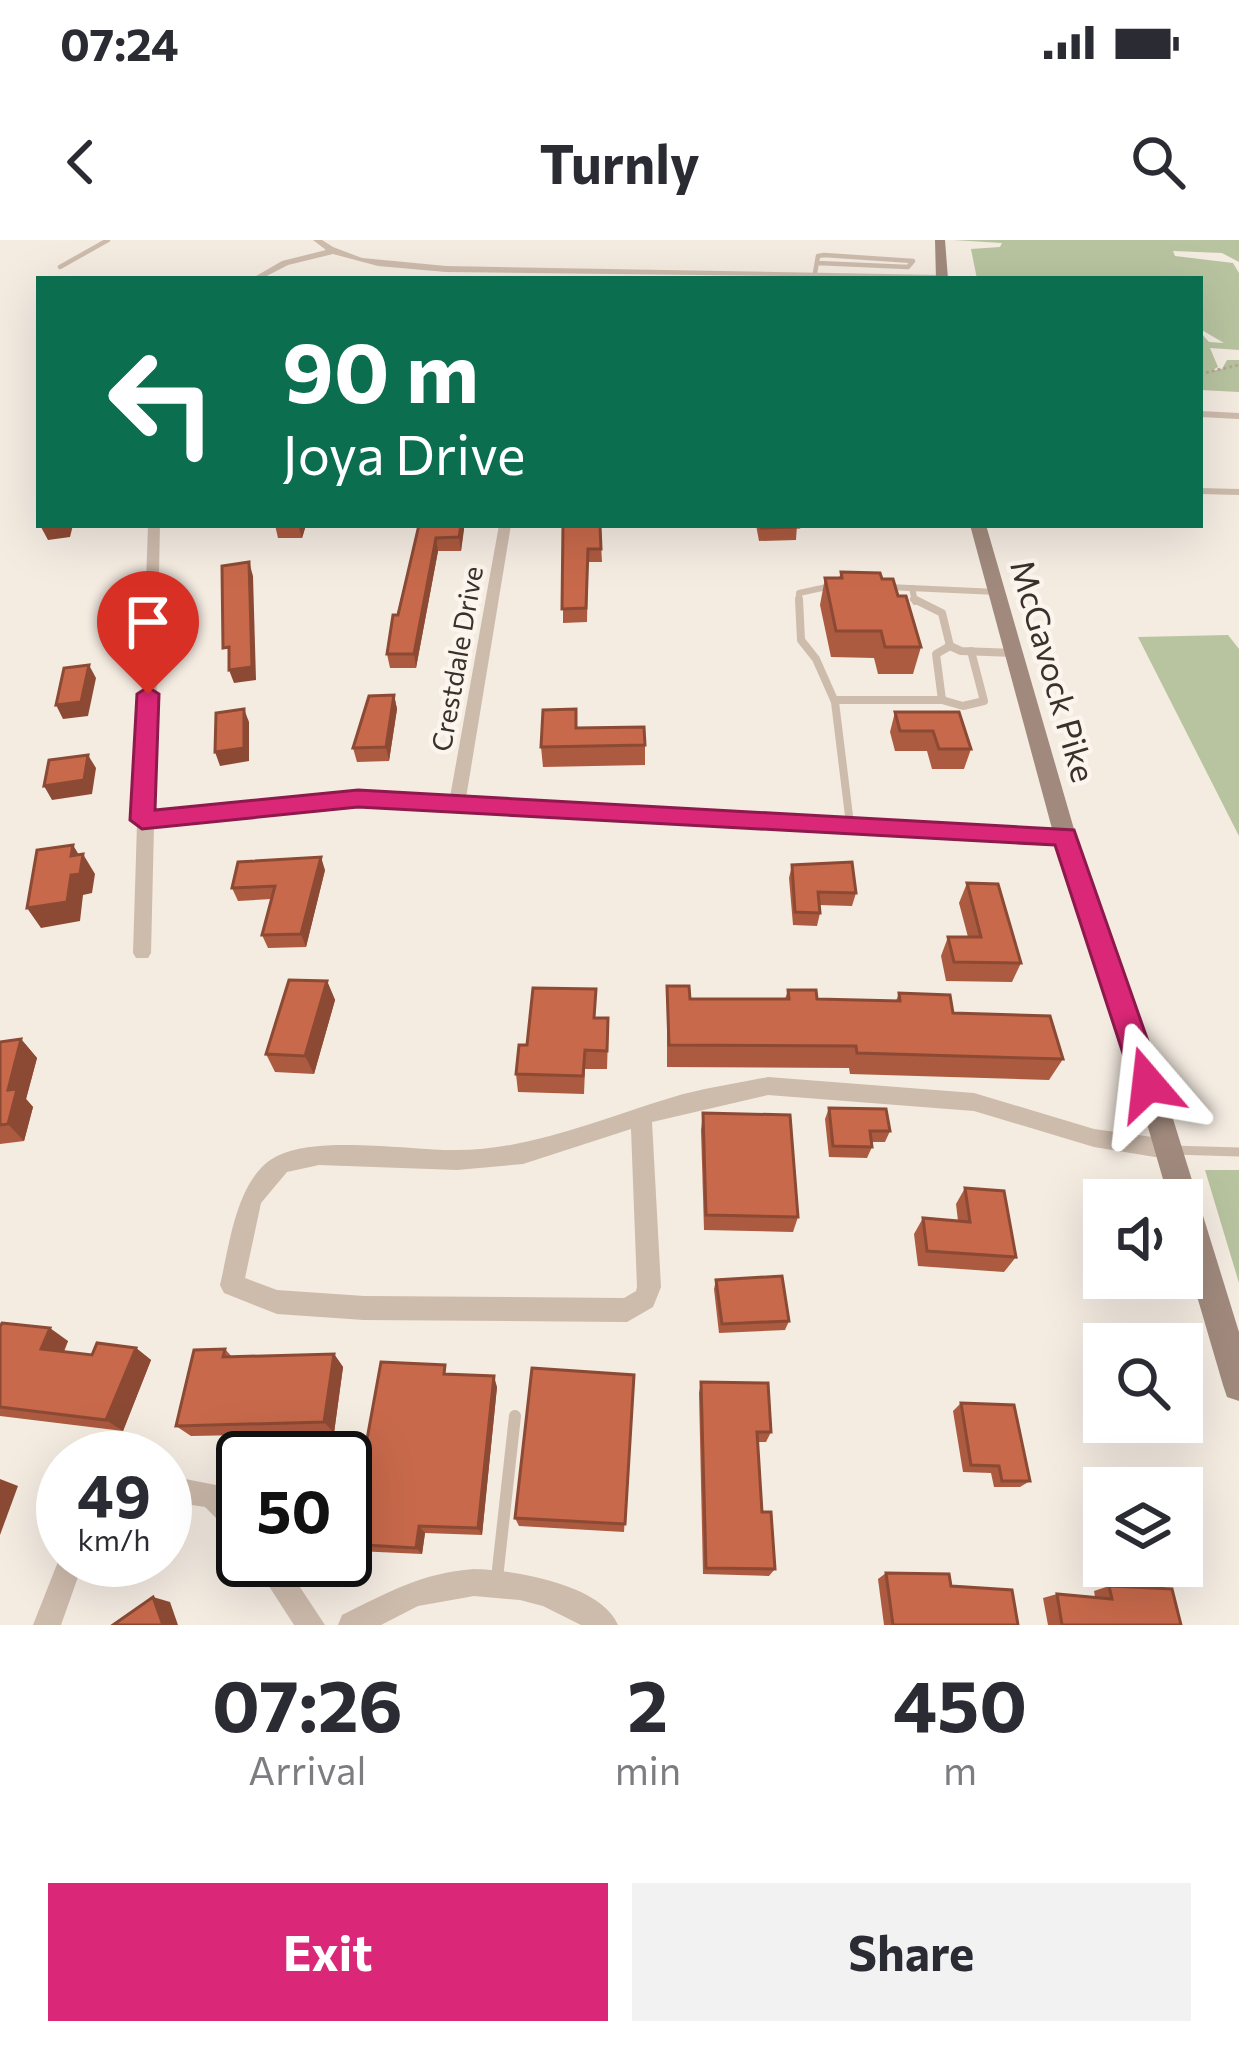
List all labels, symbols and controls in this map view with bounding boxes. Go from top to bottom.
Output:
text: 07:24 [60,15,179,70]
icon: back [48,129,114,195]
text: Turnly [539,129,700,195]
icon: search [1125,129,1191,195]
text: 90 m [282,318,479,420]
icon: left [84,324,240,480]
text: Joya Drive [282,420,525,486]
street label: McGavock Pike [1003,555,1106,786]
street label: Crestdale Drive [424,564,489,754]
pin [97,571,199,694]
icon: arrive [115,589,181,655]
position arrow [1085,1021,1211,1147]
map controls [1083,1179,1203,1587]
button: sound [1083,1179,1203,1299]
button: search [1083,1323,1203,1443]
speed limit sign: 50 [216,1431,372,1587]
text: 49 [77,1457,151,1530]
button: layers [1083,1467,1203,1587]
text: km/h [78,1520,150,1557]
text: 07:26 [212,1659,403,1747]
text: 2 [627,1659,668,1747]
text: 450 [893,1659,1027,1747]
text: Arrival [248,1745,366,1793]
text: min [615,1745,681,1793]
text: m [943,1745,977,1793]
button: Exit [48,1883,608,2021]
button: Share [632,1883,1191,2021]

